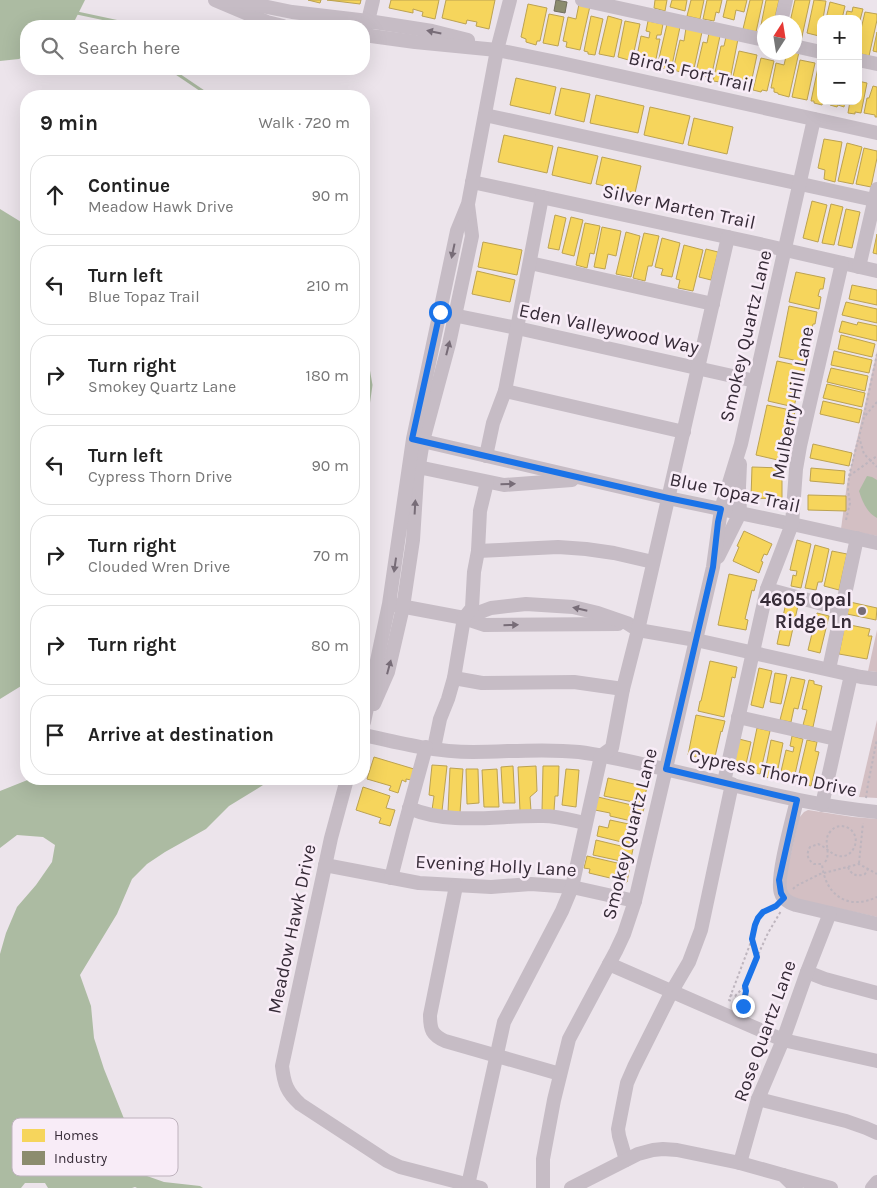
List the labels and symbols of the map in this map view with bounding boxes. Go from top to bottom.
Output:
north arrow [757,15,802,60]
one-way arrow [426,28,441,36]
street label: Bird's Fort Trail [626,47,756,97]
street label: Silver Marten Trail [600,180,758,234]
one-way arrow [449,243,457,258]
street label: Smokey Quartz Lane [715,248,777,424]
street label: Eden Valleywood Way [517,299,701,359]
route start [429,301,452,324]
street label: Mulberry Hill Lane [767,325,819,481]
one-way arrow [444,341,452,356]
street label: Blue Topaz Trail [668,468,802,518]
one-way arrow [500,480,516,488]
one-way arrow [412,499,420,515]
one-way arrow [391,558,399,574]
place label: 4605 Opal Ridge Ln [760,589,852,633]
one-way arrow [573,605,588,613]
marker: 4605 Opal Ridge Ln [856,605,868,617]
one-way arrow [503,621,519,629]
one-way arrow [385,659,393,675]
street label: Cypress Thorn Drive [687,744,859,802]
street label: Smokey Quartz Lane [598,746,662,922]
street label: Meadow Hawk Drive [263,842,321,1016]
street label: Evening Holly Lane [415,851,577,881]
street label: Rose Quartz Lane [729,957,801,1105]
route end [732,995,755,1018]
legend [12,1118,178,1176]
text: Homes [54,1127,99,1144]
text: Industry [54,1150,108,1167]

